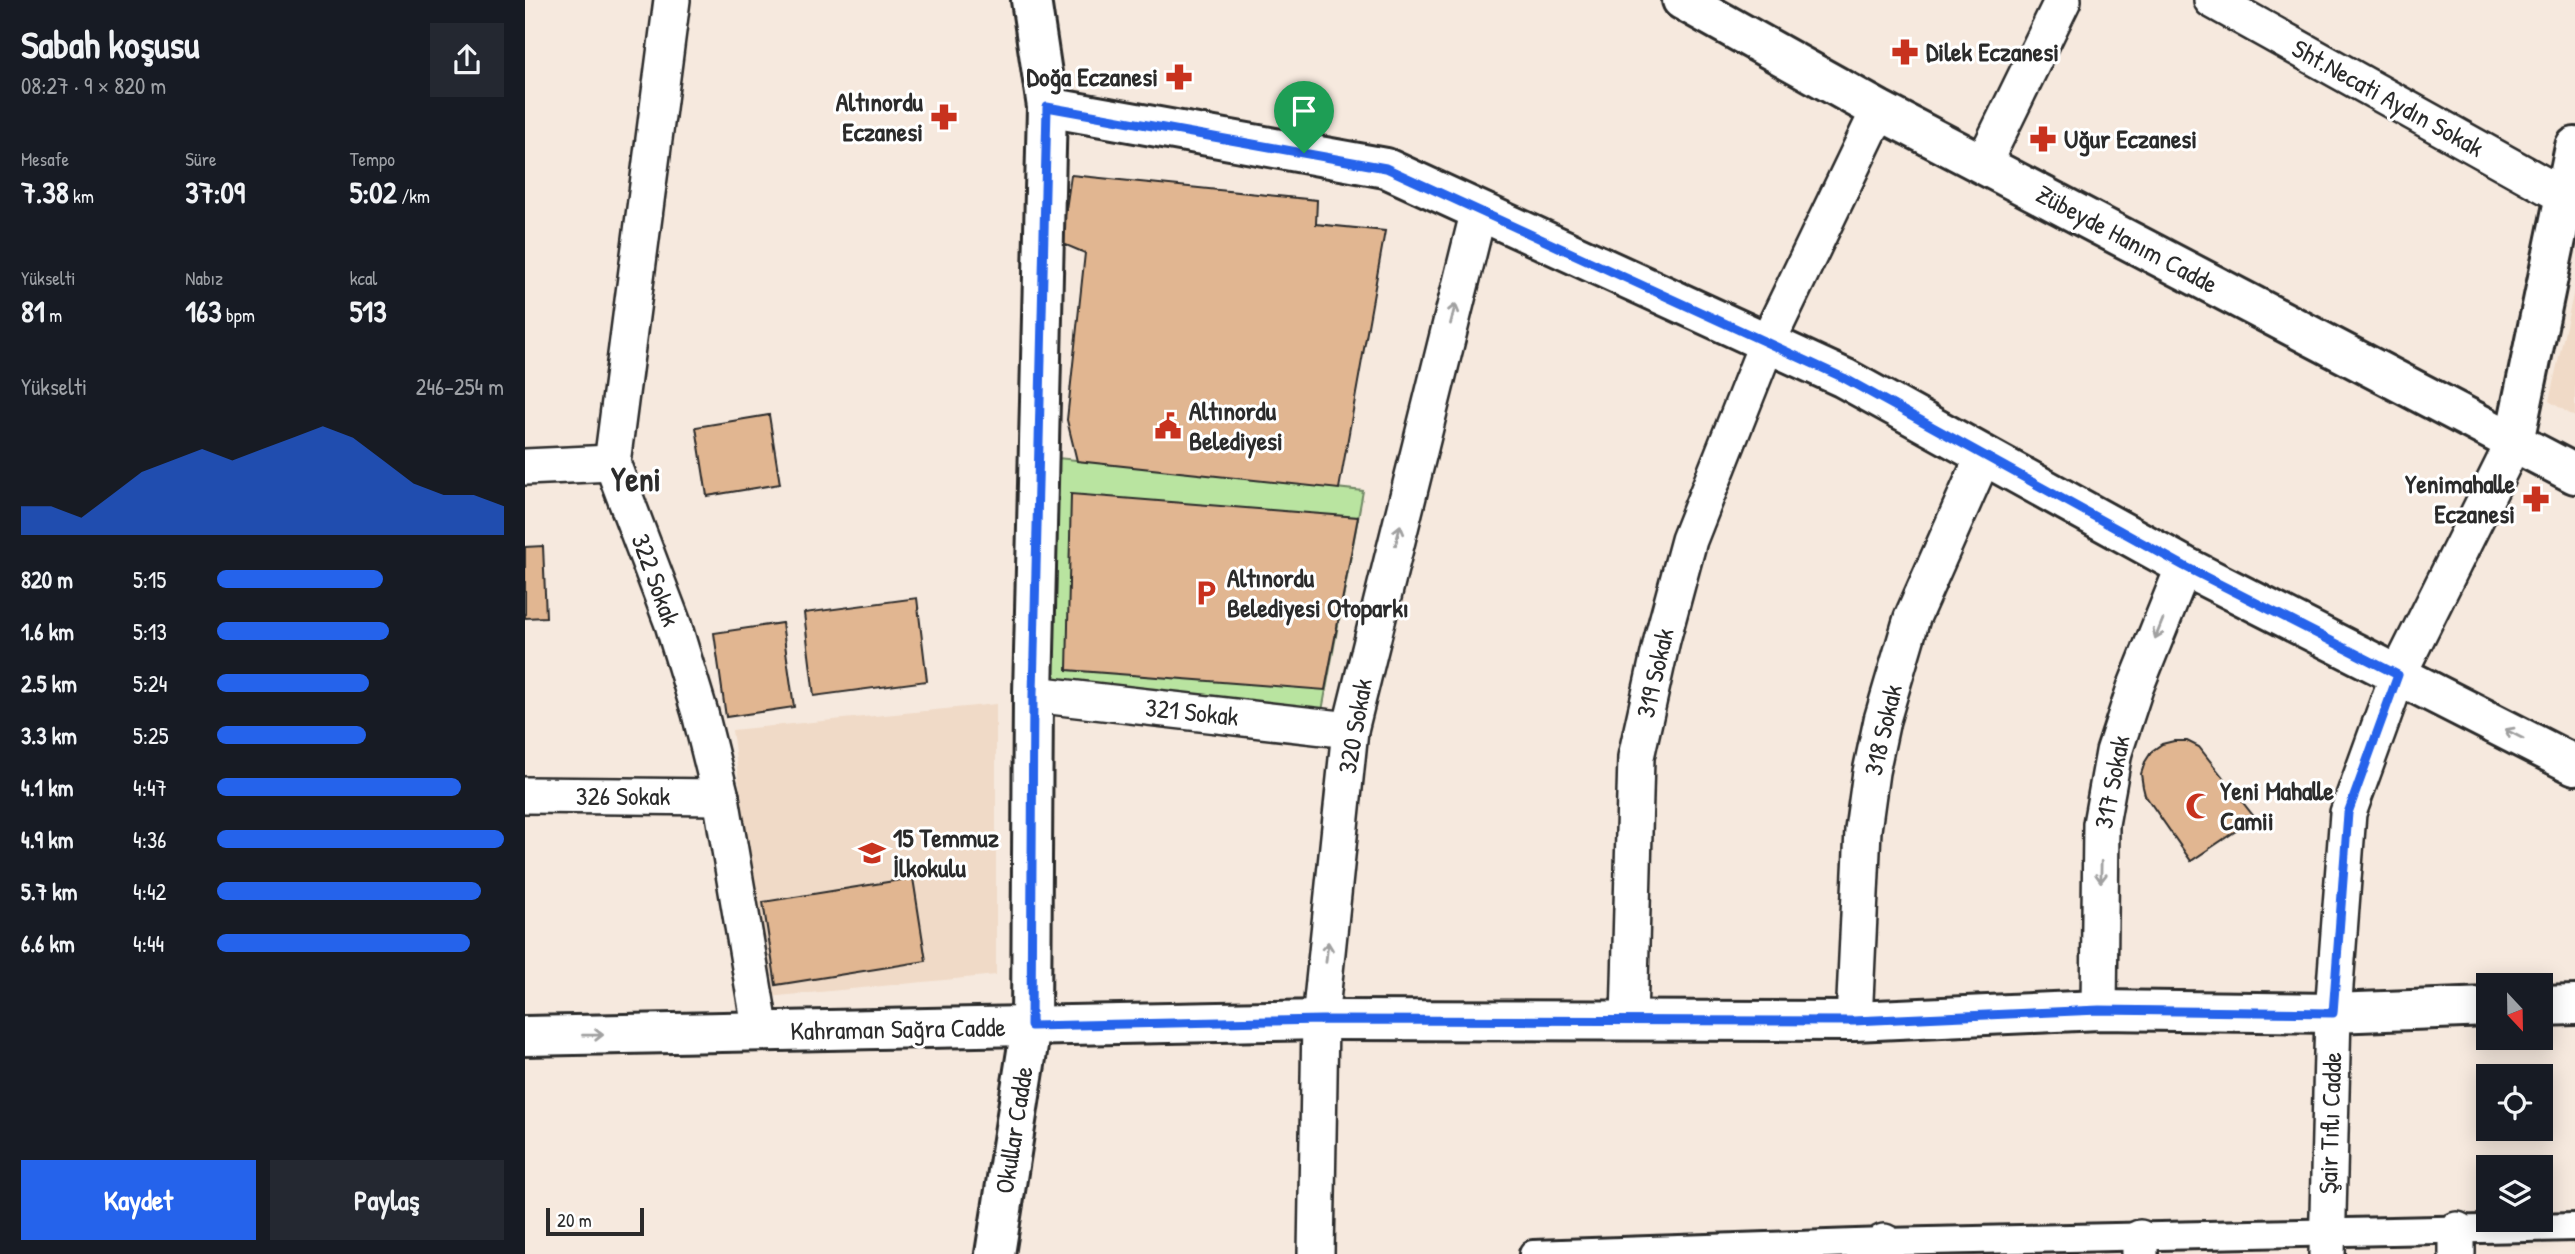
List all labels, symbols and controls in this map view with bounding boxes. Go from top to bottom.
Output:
text: Sabah koşusu [21,18,199,70]
button: share [430,23,504,97]
street label: Sht.Necati Aydın Sokak [2286,30,2491,165]
place label: Dilek Eczanesi [1926,34,2059,69]
pharmacy icon: Dilek Eczanesi [1890,37,1920,67]
place label: Doğa Eczanesi [1027,59,1158,95]
pharmacy icon: Doğa Eczanesi [1164,62,1194,92]
text: 08:27 · 9 × 820 m [21,70,166,101]
pin [1274,81,1334,153]
place label: Altınordu Eczanesi [836,84,924,149]
icon: arrive [1285,92,1323,130]
pharmacy icon: Altınordu Eczanesi [929,102,959,132]
place label: Uğur Eczanesi [2064,121,2197,157]
pharmacy icon: Uğur Eczanesi [2028,124,2058,154]
text: Mesafe [21,146,69,172]
text: Süre [185,146,217,172]
text: Tempo [350,146,395,172]
text: 7.38 [21,172,69,212]
text: 37:09 [185,172,245,212]
text: 5:02 [350,172,397,212]
street label: Zübeyde Hanım Cadde [2030,176,2224,301]
text: km [69,183,94,209]
text: /km [397,183,430,209]
text: Yükselti [21,265,76,291]
text: Nabız [185,265,223,291]
text: kcal [350,265,377,291]
text: 81 [21,291,45,331]
text: 163 [185,291,222,331]
text: 513 [350,291,387,331]
text: m [45,302,62,328]
text: bpm [222,302,255,328]
one-way arrow [1447,304,1460,326]
text: Yükselti [21,371,87,402]
text: 246–254 m [416,371,504,402]
place label: Altınordu Belediyesi [1189,393,1283,459]
public building icon: Altınordu Belediyesi [1153,411,1183,441]
district label: Yeni [611,457,661,501]
place label: Yenimahalle Eczanesi [2405,466,2516,531]
pharmacy icon: Yenimahalle Eczanesi [2521,484,2551,514]
one-way arrow [1392,524,1405,547]
street label: 322 Sokak [624,529,689,631]
place label: Altınordu Belediyesi Otoparkı [1227,560,1409,626]
text: 820 m [21,564,73,595]
text: 5:15 [133,564,166,595]
parking icon: Altınordu Belediyesi Otoparkı [1191,578,1221,608]
text: 1.6 km [21,616,74,647]
text: 5:13 [133,616,167,647]
one-way arrow [2151,618,2164,640]
street label: 319 Sokak [1627,625,1682,721]
text: 2.5 km [21,668,77,699]
text: 5:24 [133,668,167,699]
street label: 320 Sokak [1329,676,1380,776]
street label: 318 Sokak [1855,681,1910,779]
street label: 321 Sokak [1144,689,1241,734]
text: 3.3 km [21,720,77,751]
text: 5:25 [133,720,169,751]
one-way arrow [2504,727,2525,740]
street label: 317 Sokak [2085,732,2138,831]
text: 4.1 km [21,772,73,803]
text: 4:47 [133,772,167,803]
place label: Yeni Mahalle Camii [2220,773,2334,838]
street label: 326 Sokak [576,778,670,813]
mosque icon: Yeni Mahalle Camii [2184,791,2214,821]
place label: 15 Temmuz İlkokulu [893,820,999,885]
text: 4.9 km [21,824,73,855]
text: 4:36 [133,824,166,855]
school or university icon: 15 Temmuz İlkokulu [857,838,887,868]
one-way arrow [2094,860,2107,883]
text: 5.7 km [21,876,78,907]
text: 4:42 [133,876,166,907]
text: 6.6 km [21,928,75,959]
text: 4:44 [133,928,164,959]
one-way arrow [1321,941,1334,964]
north arrow [2476,973,2553,1050]
map controls [2476,973,2553,1232]
street label: Kahraman Sağra Cadde [790,1009,1006,1048]
one-way arrow [581,1028,604,1042]
street label: Şair Tıflı Cadde [2310,1051,2349,1195]
street label: Okullar Cadde [986,1064,1041,1196]
button: locate [2476,1064,2553,1141]
button: layers [2476,1155,2553,1232]
button: Kaydet [21,1160,256,1240]
button: Paylaş [270,1160,504,1240]
scale bar [546,1205,644,1237]
text: 20 m [557,1207,592,1233]

